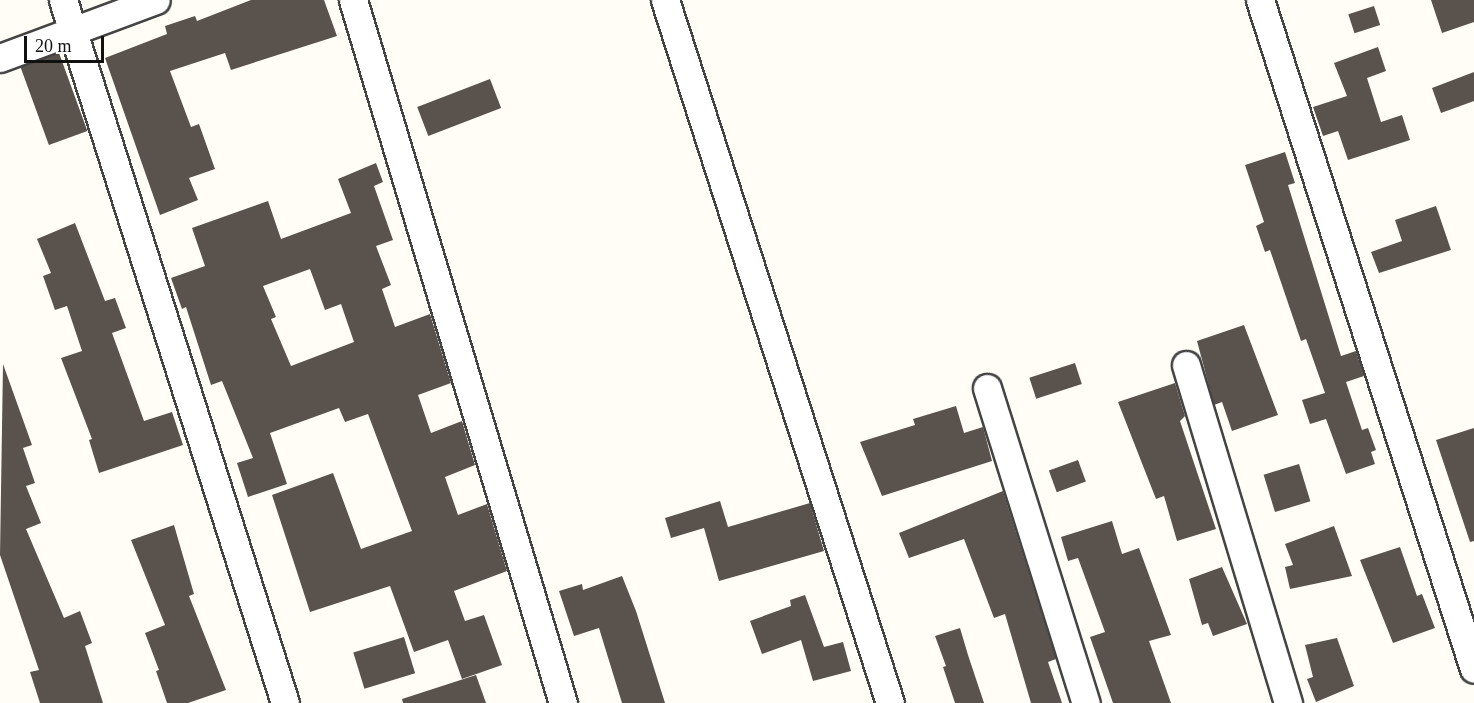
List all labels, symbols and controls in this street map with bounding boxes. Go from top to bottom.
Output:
scale bar [27,24,106,62]
text: 20 m [35,36,72,56]

